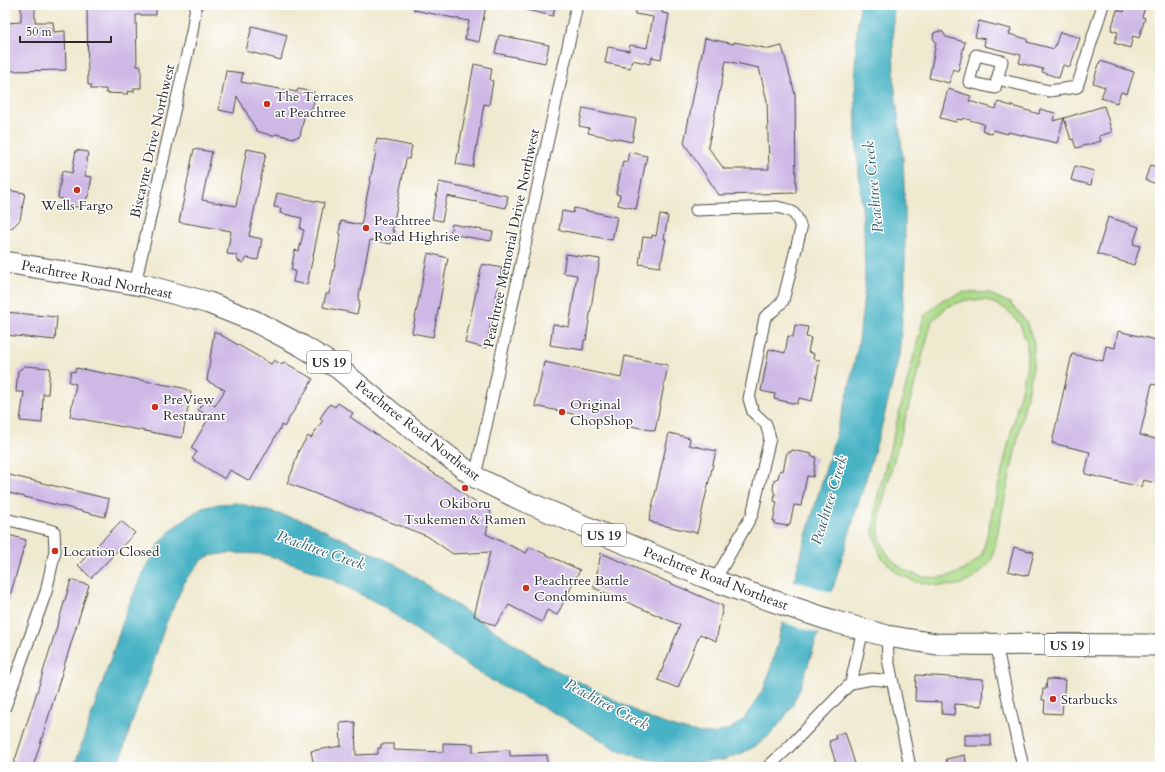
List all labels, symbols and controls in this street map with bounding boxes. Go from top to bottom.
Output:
scale bar [20,18,111,44]
text: 50 m [26,24,53,40]
street label: Biscayne Drive Northwest [126,62,180,220]
place label: The Terraces at Peachtree [275,87,354,122]
marker: The Terraces at Peachtree [262,99,272,109]
street label: Peachtree Memorial Drive Northwest [479,126,544,349]
water label: Peachtree Creek [858,140,888,234]
marker: Wells Fargo [72,185,82,195]
place label: Wells Fargo [40,196,113,215]
place label: Peachtree Road Highrise [374,211,460,246]
marker: Peachtree Road Highrise [361,223,371,233]
street label: Peachtree Road Northeast [20,256,175,304]
road number: US 19 [307,351,351,373]
street label: Peachtree Road Northeast [351,376,484,485]
place label: PreView Restaurant [163,390,226,425]
place label: Original ChopShop [570,395,633,430]
marker: PreView Restaurant [150,402,160,412]
marker: Original ChopShop [557,407,567,417]
water label: Peachtree Creek [806,453,852,547]
marker: Okiboru Tsukemen & Ramen [460,483,470,493]
place label: Okiboru Tsukemen & Ramen [404,494,526,529]
road number: US 19 [582,524,626,546]
water label: Peachtree Creek [274,526,368,575]
place label: Location Closed [63,542,160,561]
street label: Peachtree Road Northeast [641,542,791,615]
marker: Location Closed [50,546,60,556]
place label: Peachtree Battle Condominiums [534,571,629,606]
marker: Peachtree Battle Condominiums [521,583,531,593]
road number: US 19 [1045,634,1089,656]
water label: Peachtree Creek [562,674,653,735]
place label: Starbucks [1061,690,1118,709]
marker: Starbucks [1048,694,1058,704]

